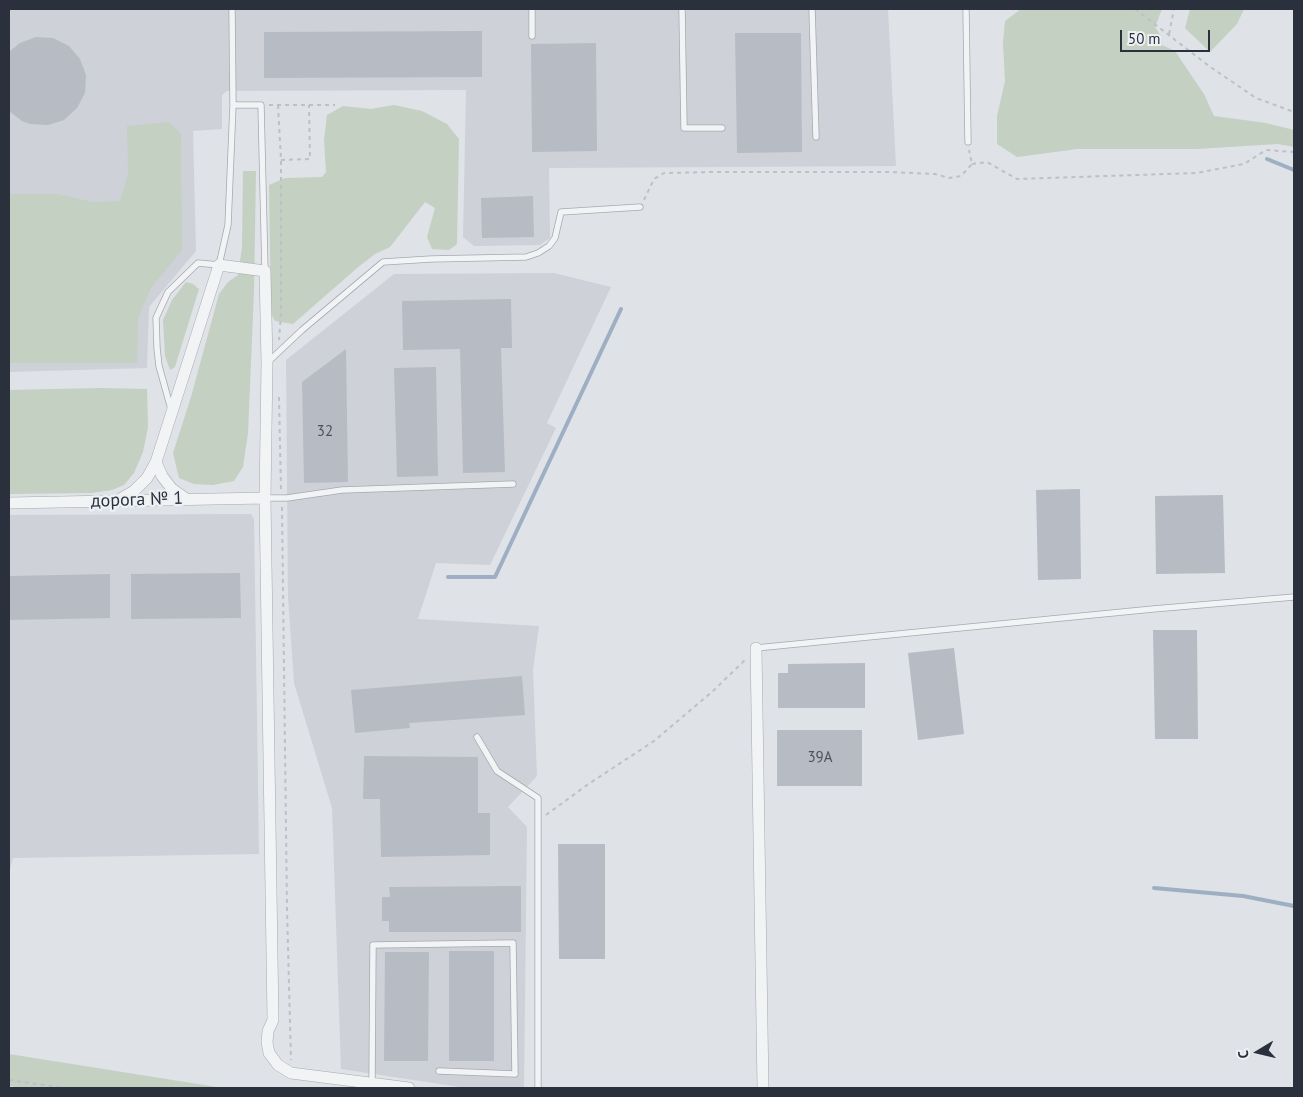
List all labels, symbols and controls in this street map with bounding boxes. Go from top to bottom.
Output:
scale bar [1123,20,1213,52]
text: 50 m [1128,29,1161,48]
house number: 32 [317,423,333,441]
street label: дорога № 1 [91,488,183,512]
house number: 39А [807,749,833,767]
north arrow [1233,1027,1283,1077]
text: С [1234,1049,1253,1060]

